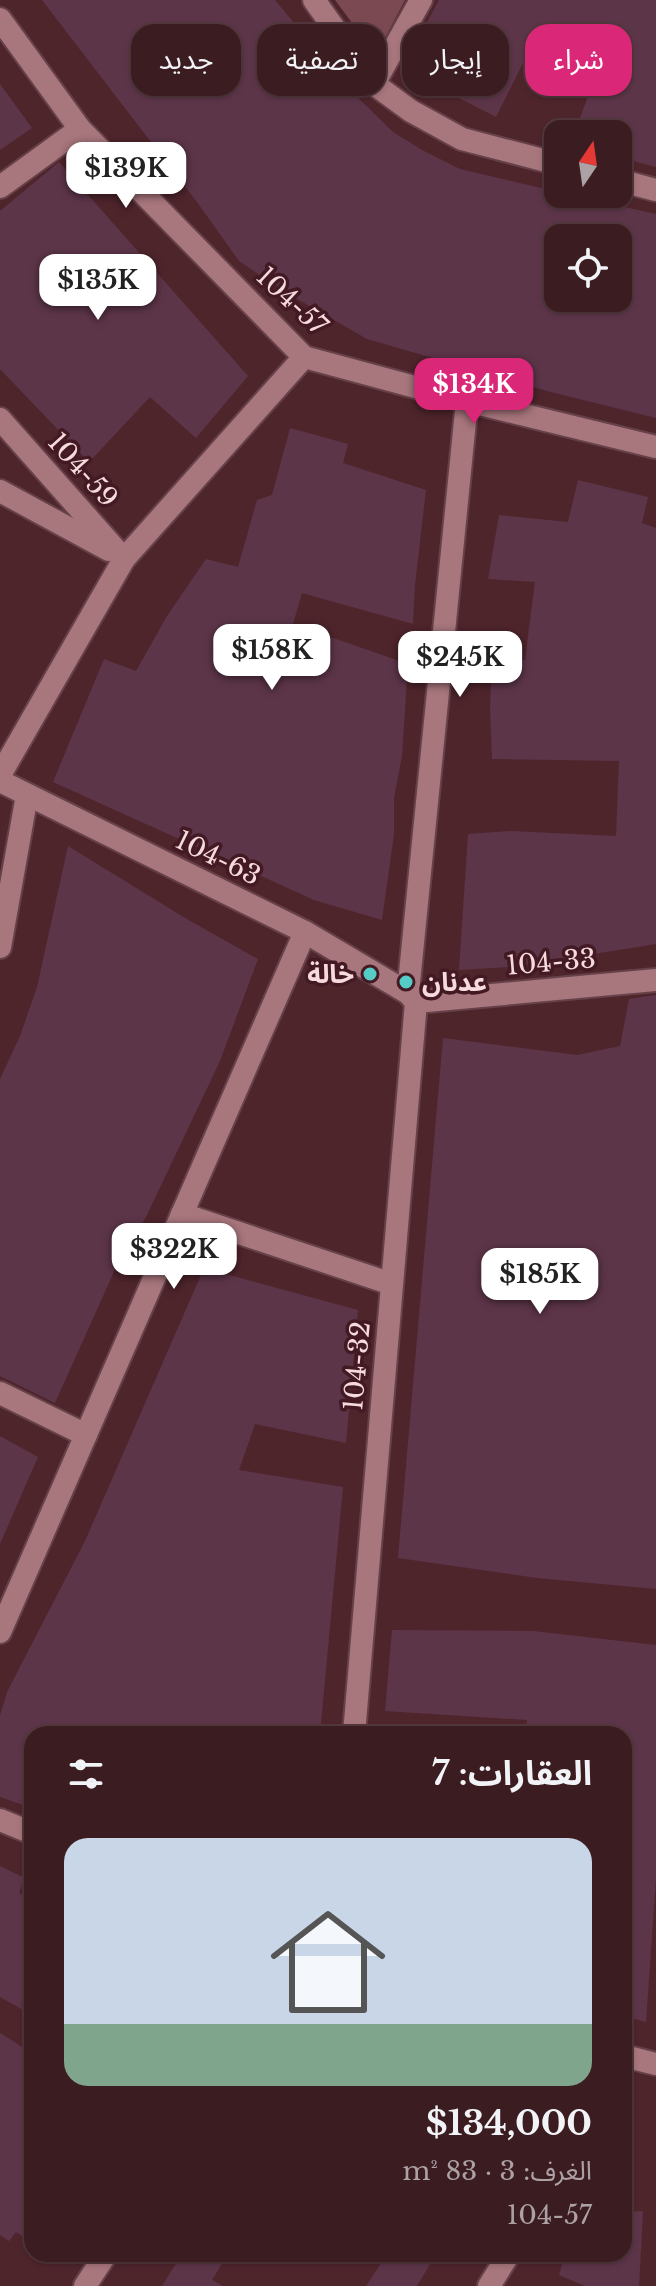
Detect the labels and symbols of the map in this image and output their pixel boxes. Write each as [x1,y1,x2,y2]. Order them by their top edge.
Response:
north arrow [544,120,632,208]
pin: $139K [70,142,182,210]
pin: $135K [42,254,154,322]
street label: 104-57 [250,260,335,342]
pin: $134K [418,358,530,426]
street label: 104-59 [41,426,125,514]
pin: $158K [216,624,328,692]
pin: $245K [404,631,516,699]
street label: 104-63 [170,824,266,892]
street label: 104-33 [505,942,597,982]
place label: خالة [307,958,354,990]
marker: خالة [361,965,379,983]
place label: عدنان [422,966,487,998]
marker: عدنان [397,973,415,991]
pin: $322K [118,1223,230,1291]
pin: $185K [484,1248,596,1316]
street label: 104-32 [337,1320,377,1412]

